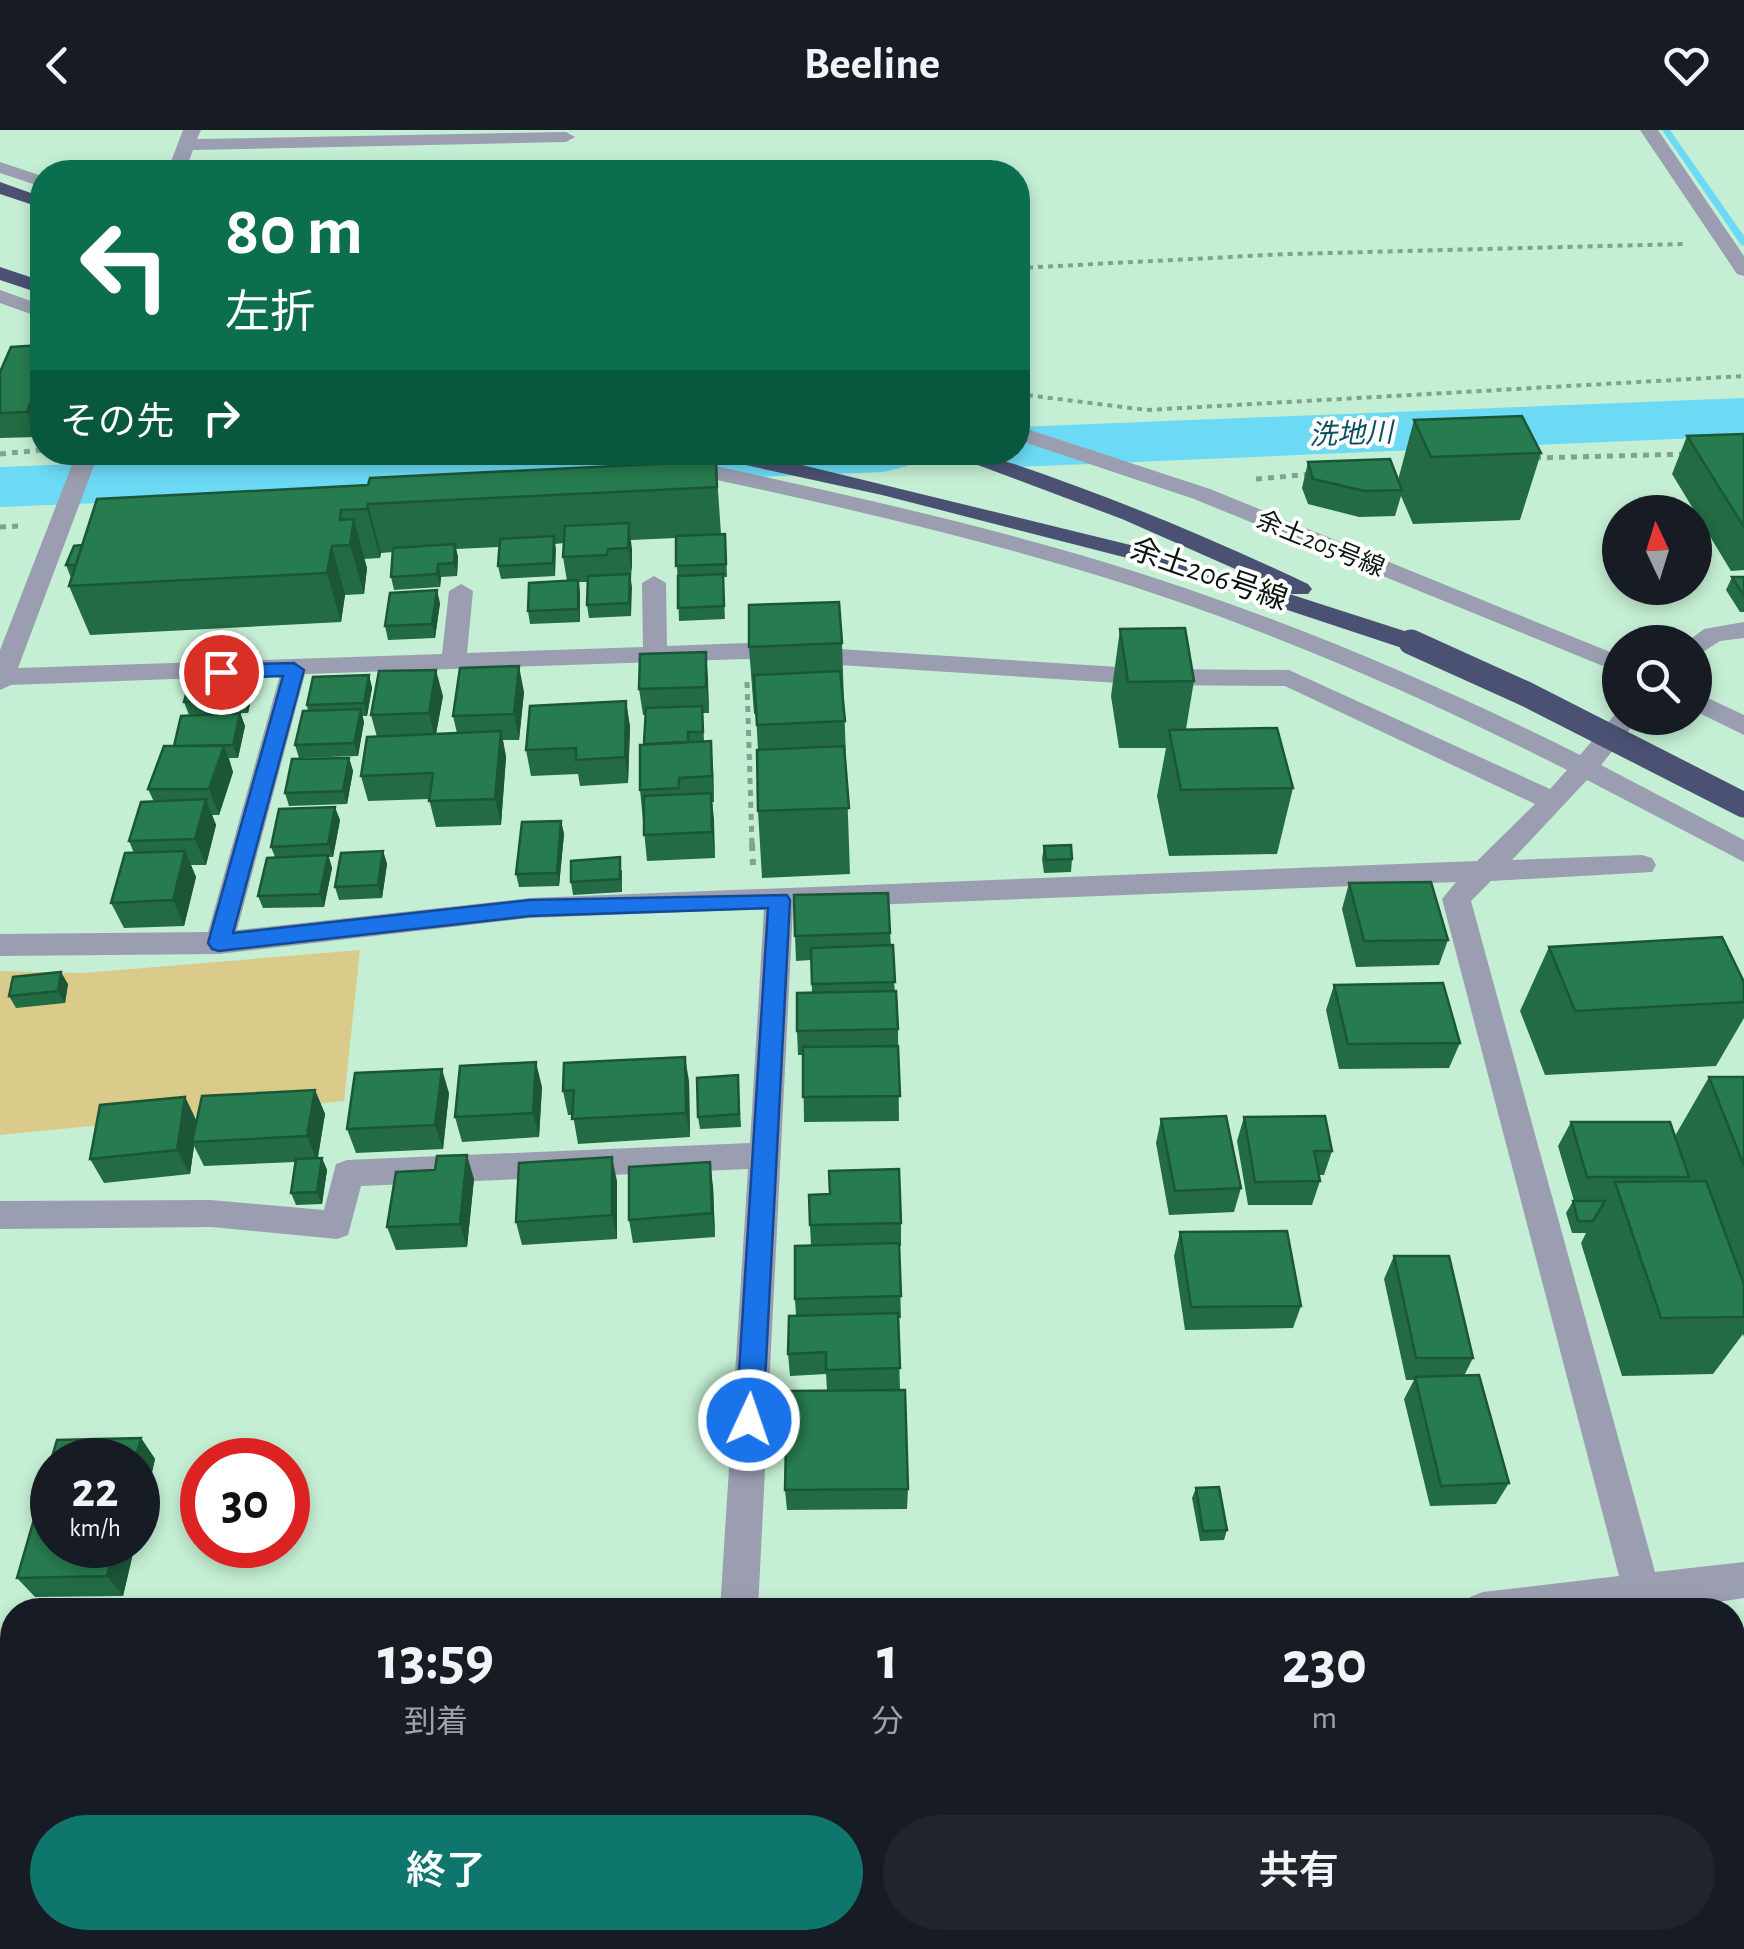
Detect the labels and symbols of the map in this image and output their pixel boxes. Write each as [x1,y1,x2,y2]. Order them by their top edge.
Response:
water label: 洗地川 [1309,417,1397,450]
north arrow [1602,495,1712,605]
street label: 余土205号線 [1253,506,1388,581]
street label: 余土206号線 [1126,532,1292,616]
pin [179,630,264,715]
position arrow [697,1368,801,1472]
speed limit sign: 30 [180,1438,310,1568]

